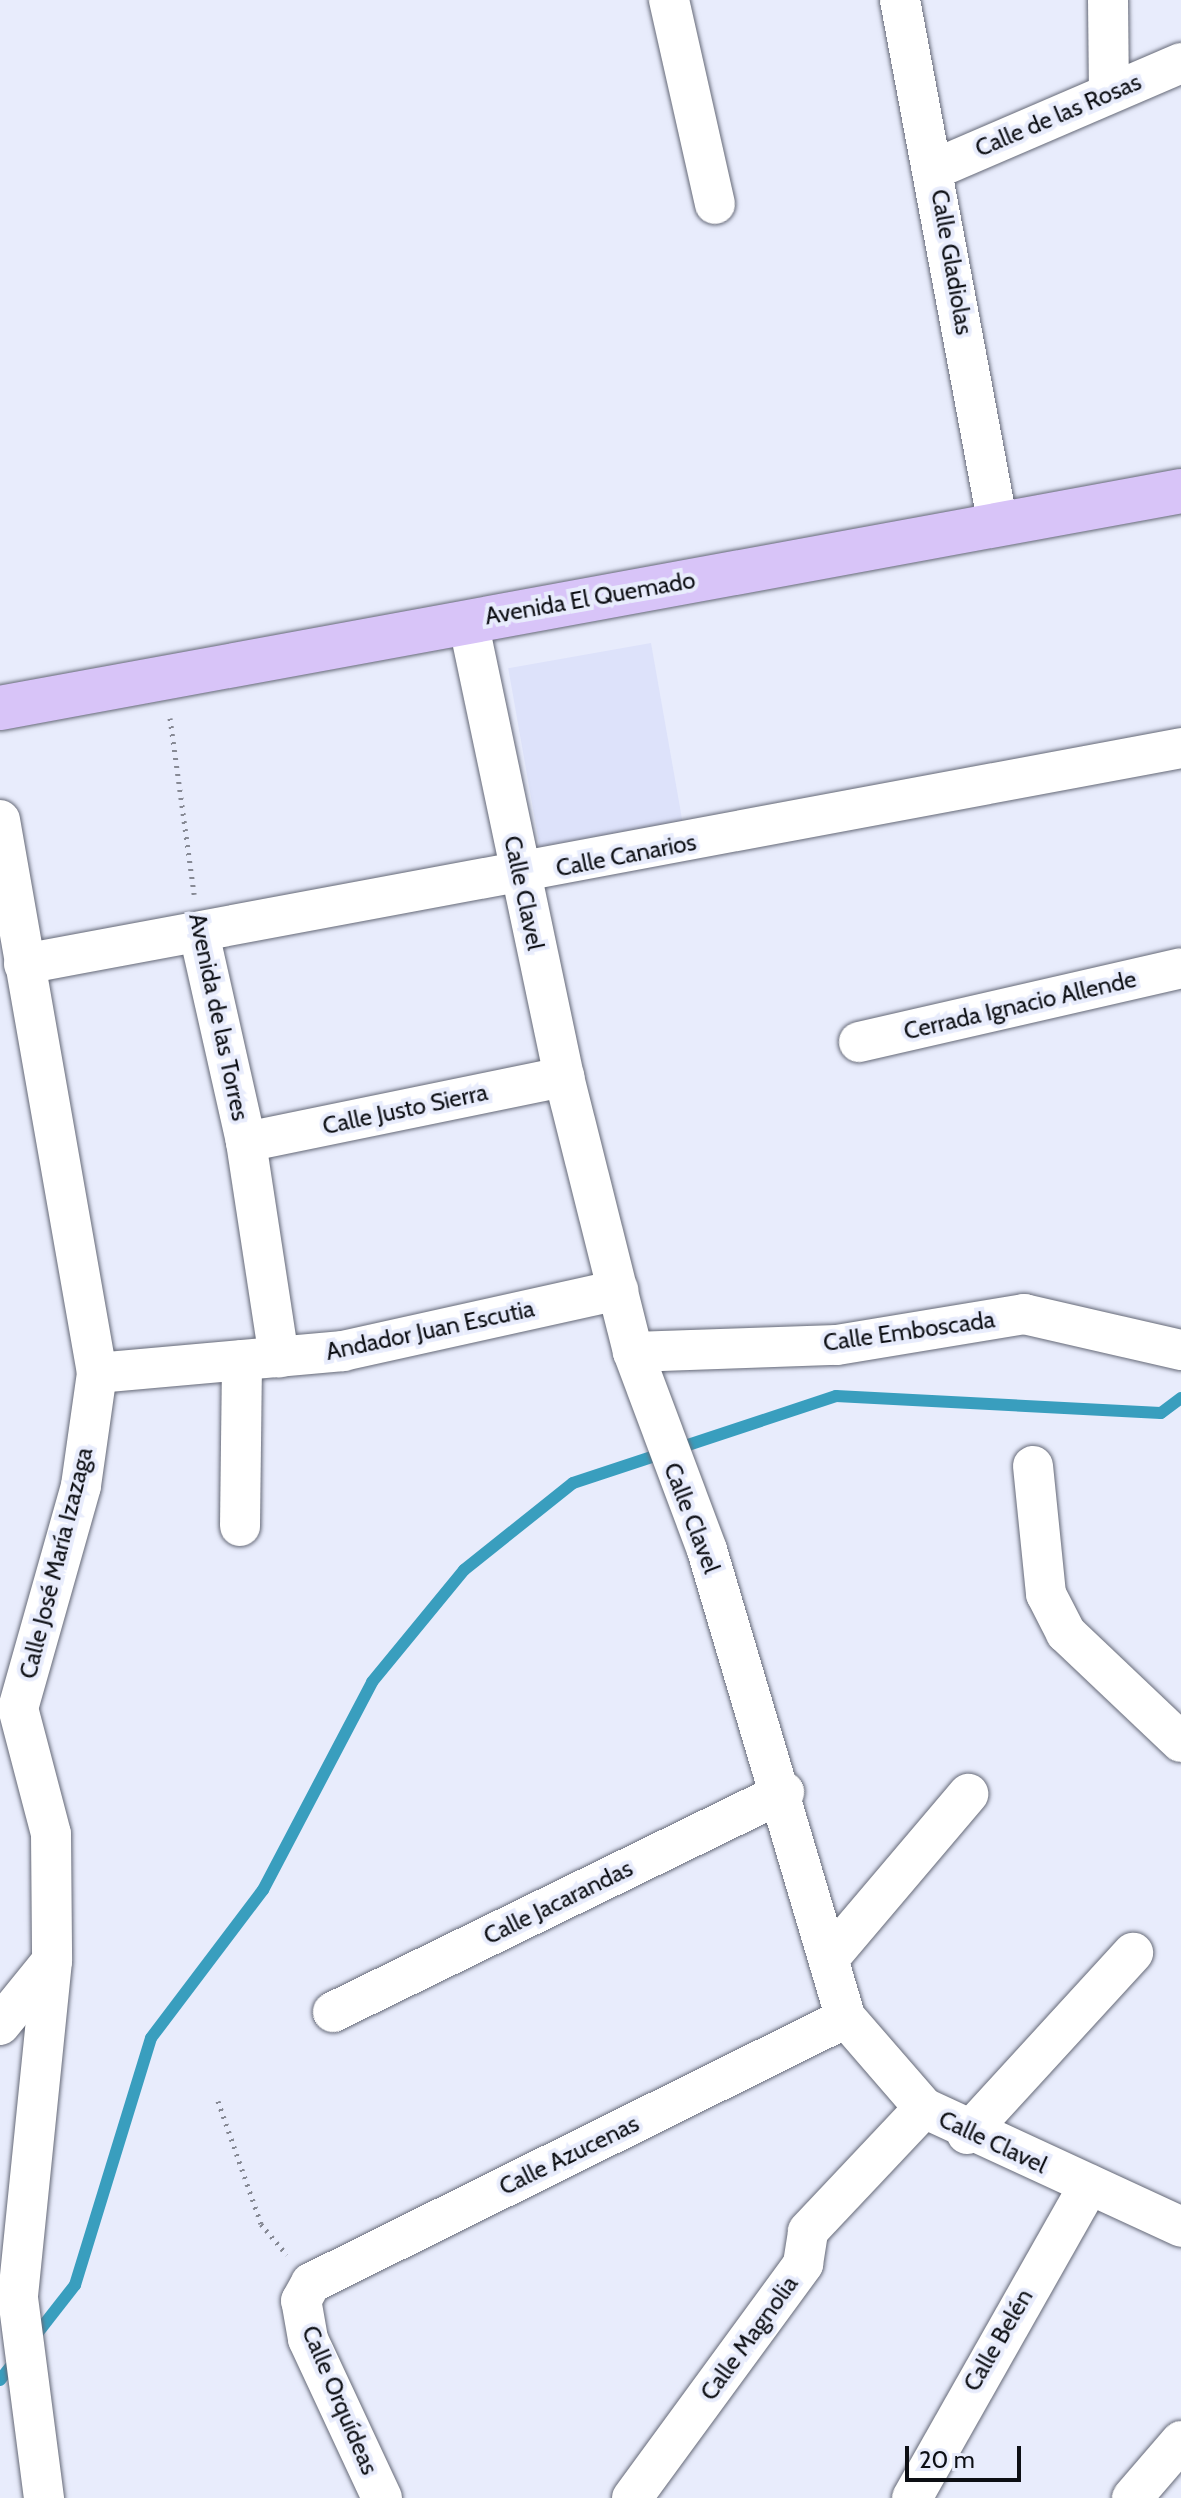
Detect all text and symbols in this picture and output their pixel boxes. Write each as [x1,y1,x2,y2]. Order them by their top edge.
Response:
street label: Calle de las Rosas [971,67,1145,163]
street label: Calle Gladiolas [925,187,979,337]
street label: Avenida El Quemado [482,565,698,631]
street label: Calle Canarios [553,827,699,883]
street label: Calle Clavel [498,833,550,953]
street label: Avenida de las Torres [183,911,255,1123]
street label: Cerrada Ignacio Allende [901,964,1139,1046]
street label: Calle Justo Sierra [320,1077,490,1141]
street label: Andador Juan Escutia [323,1294,537,1366]
street label: Calle Emboscada [821,1305,997,1357]
street label: Calle José María Izazaga [13,1444,99,1682]
street label: Calle Clavel [658,1459,726,1577]
street label: Calle Jacarandas [479,1854,637,1950]
street label: Calle Clavel [934,2104,1052,2180]
street label: Calle Azucenas [494,2109,644,2201]
street label: Calle Magnolia [694,2270,804,2406]
street label: Calle Belén [957,2284,1039,2396]
street label: Calle Orquídeas [296,2321,384,2479]
scale bar [909,2430,1025,2480]
text: 20 m [919,2445,975,2474]

